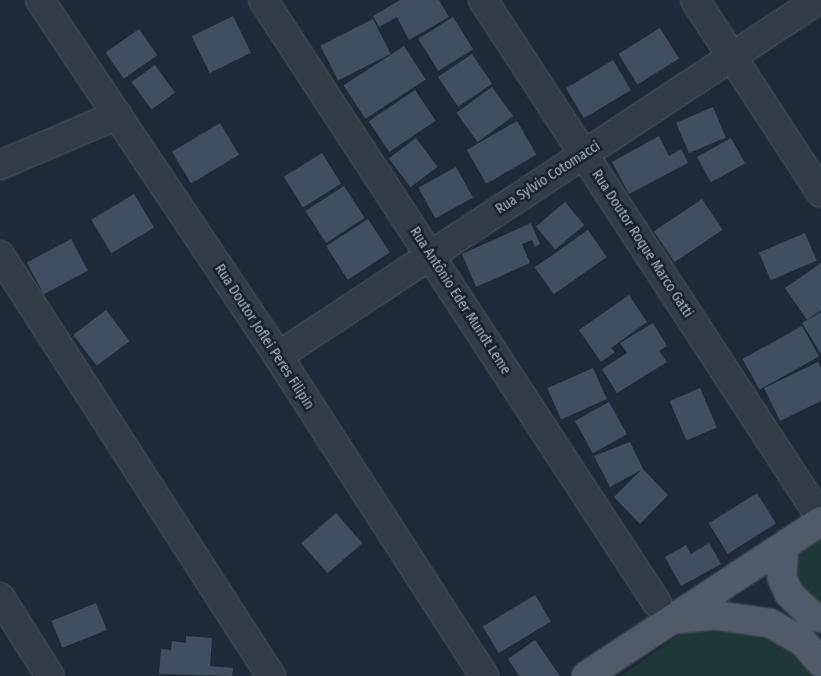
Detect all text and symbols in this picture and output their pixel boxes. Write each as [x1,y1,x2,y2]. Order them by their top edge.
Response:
street label: Rua Sylvio Cotomacci [493,138,603,218]
street label: Rua Doutor Roque Marco Gatti [588,167,696,321]
street label: Rua Antônio Eder Mundt Leme [406,224,514,378]
street label: Rua Doutor Joflei Peres Filipin [211,261,317,413]

